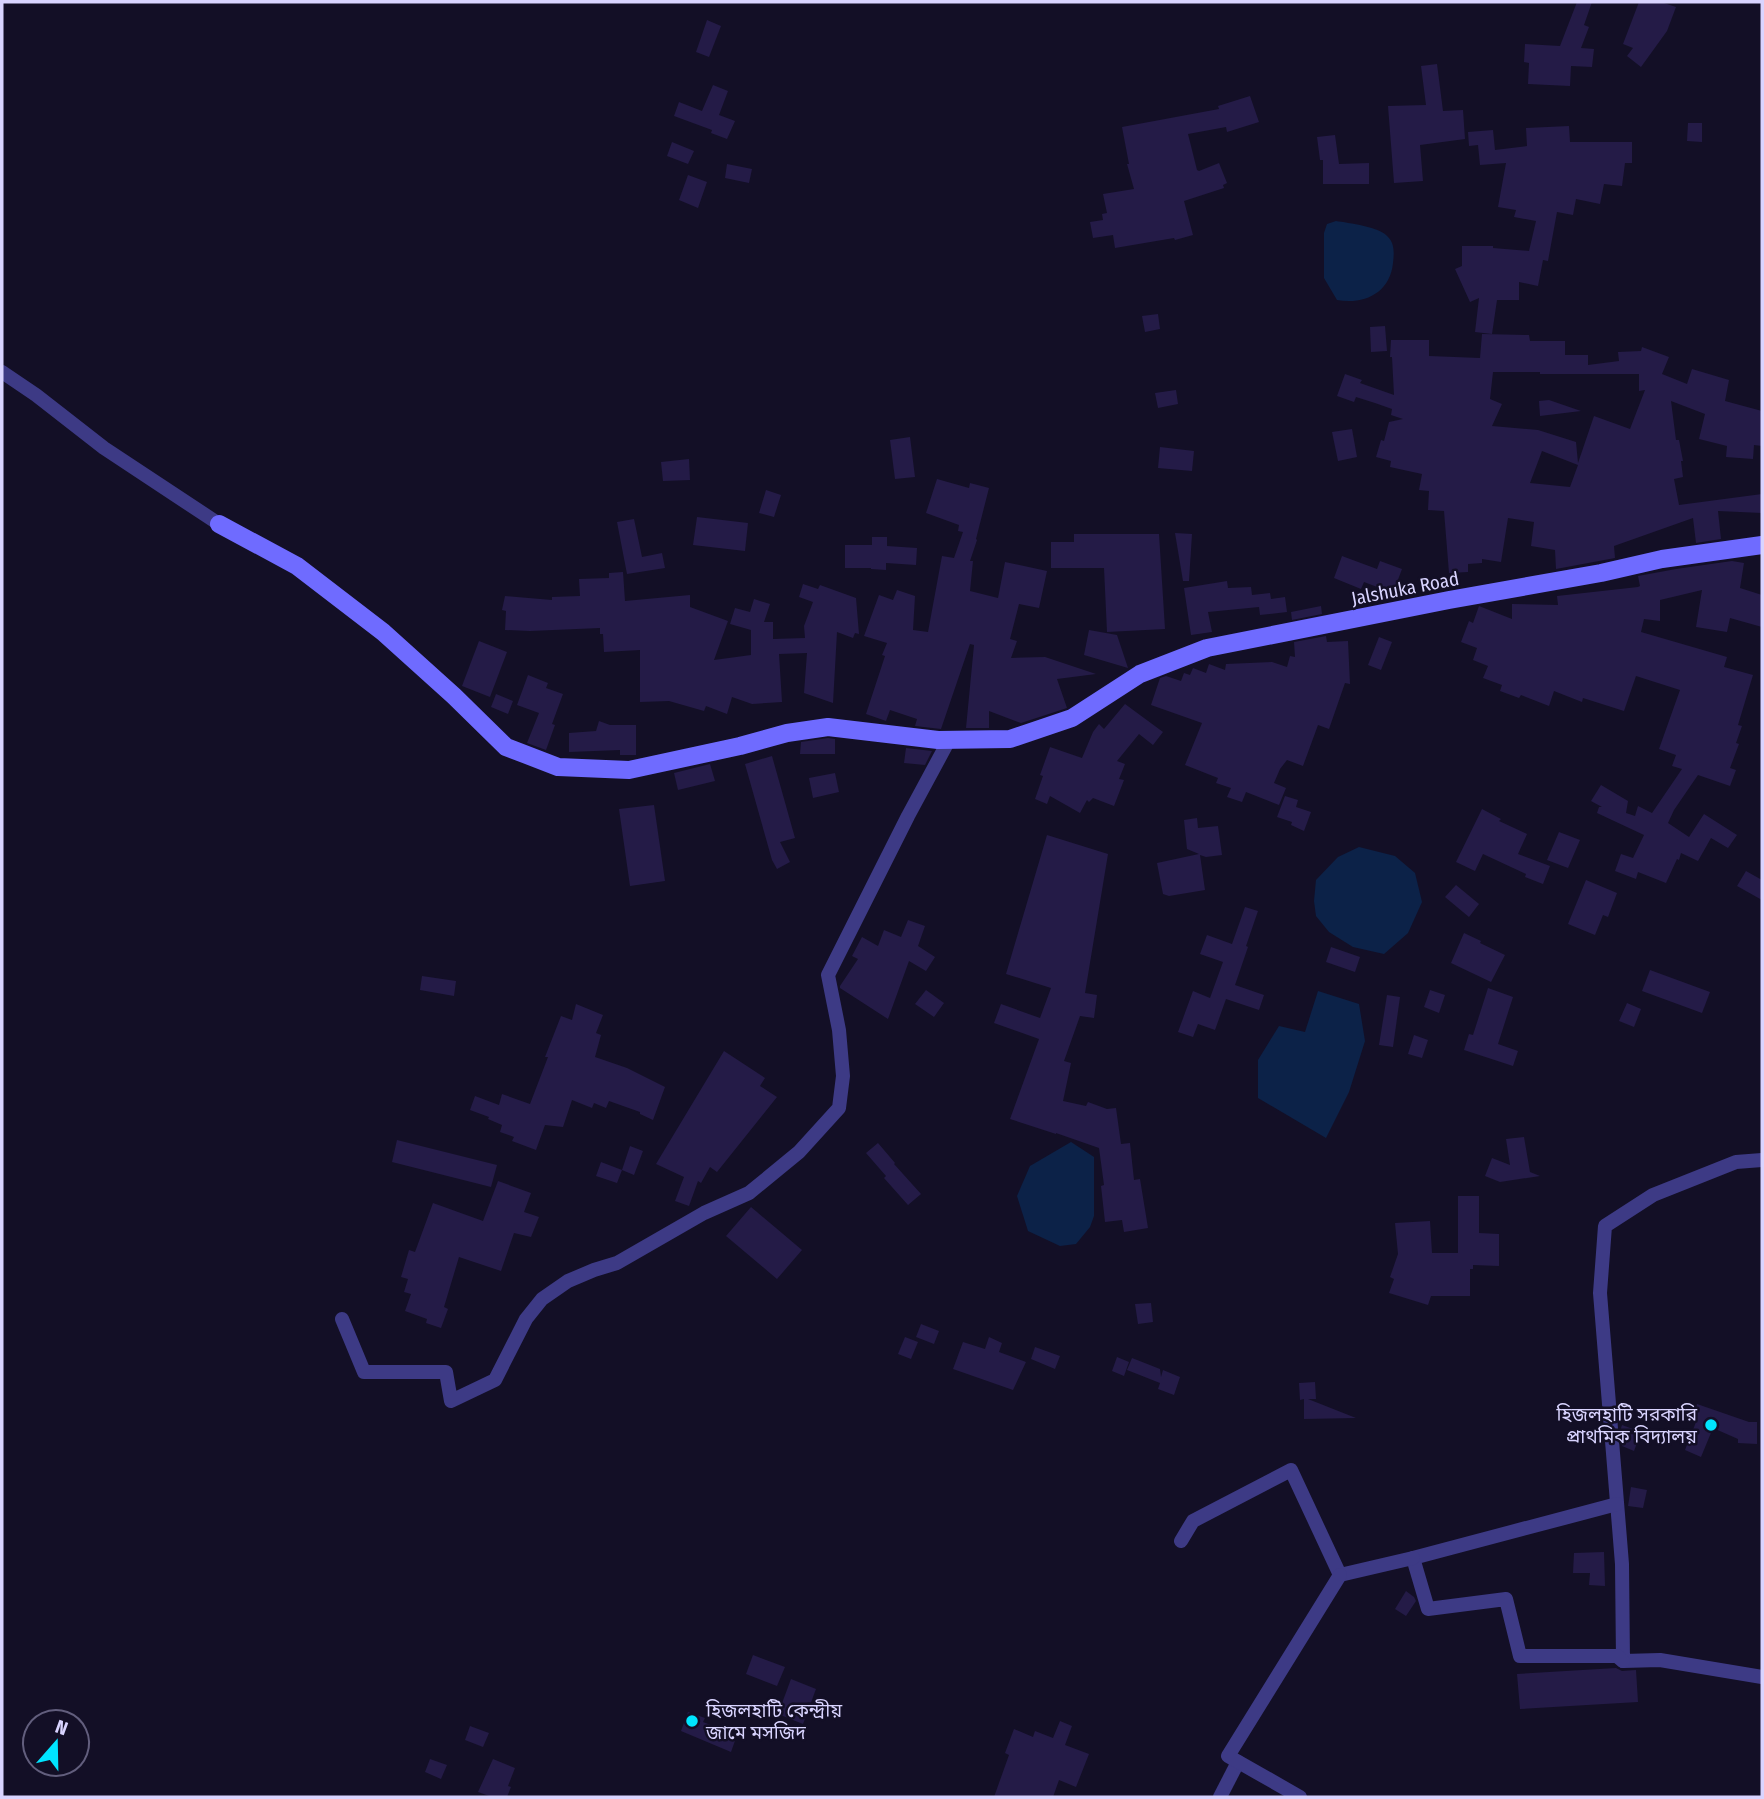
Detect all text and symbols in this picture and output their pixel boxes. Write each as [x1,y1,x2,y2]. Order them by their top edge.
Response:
street label: Jalshuka Road [1349,567,1461,610]
place label: হিজলহাটি সরকারি প্রাথমিক বিদ্যালয় [1555,1403,1698,1448]
marker: হিজলহাটি সরকারি প্রাথমিক বিদ্যালয় [1703,1417,1719,1433]
place label: হিজলহাটি কেন্দ্রীয় জামে মসজিদ [705,1699,843,1744]
north arrow [21,1708,91,1778]
marker: হিজলহাটি কেন্দ্রীয় জামে মসজিদ [684,1713,700,1729]
text: N [52,1715,71,1740]

